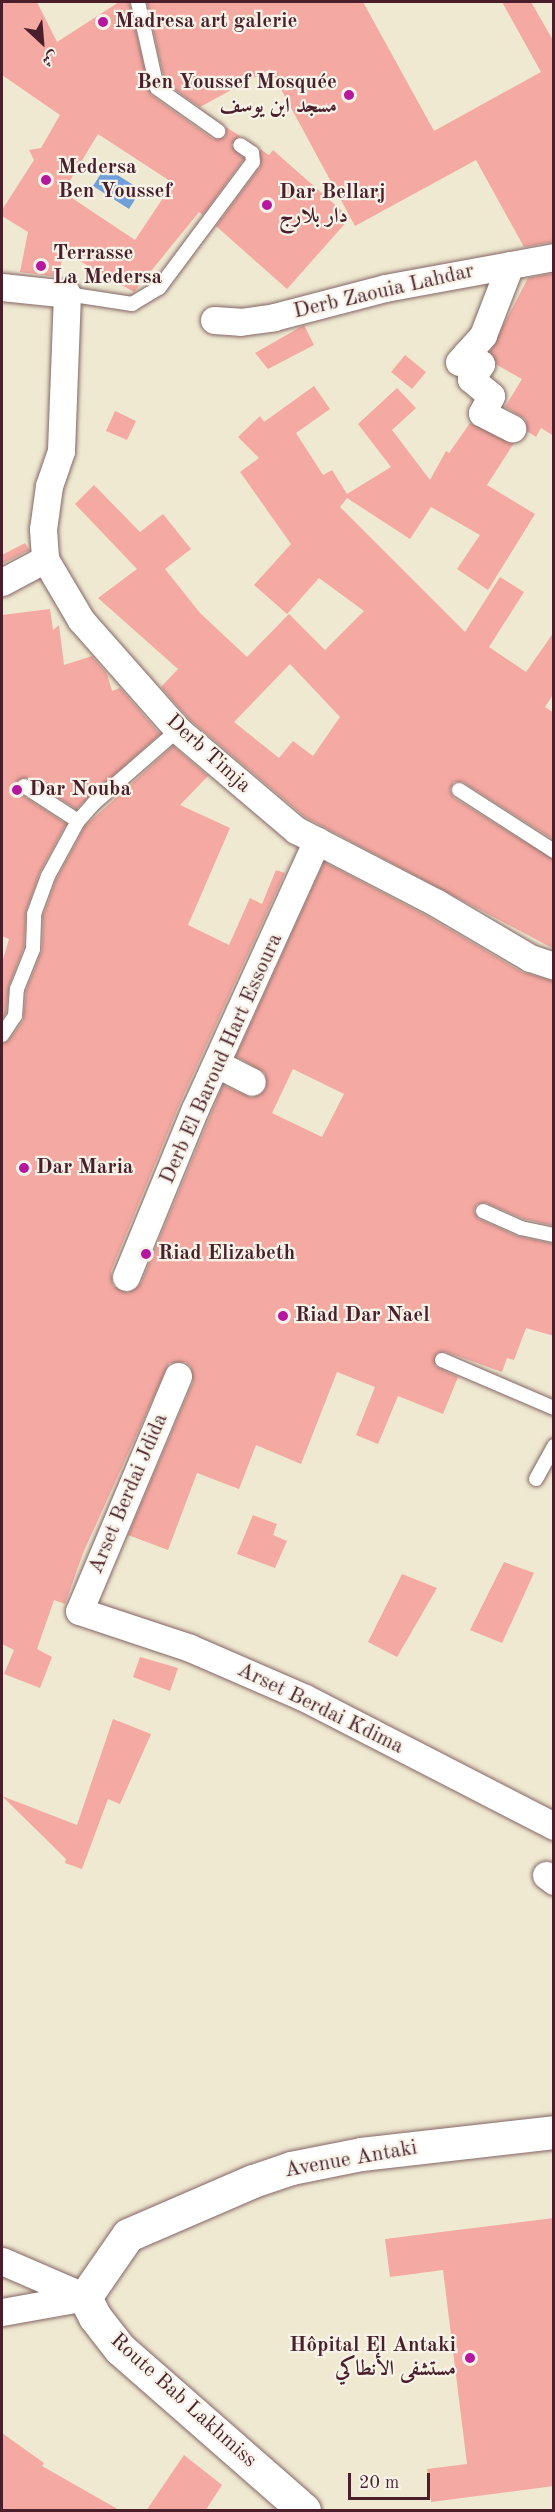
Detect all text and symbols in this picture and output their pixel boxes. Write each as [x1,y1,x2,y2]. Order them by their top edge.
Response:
place label: Madresa art galerie [115,9,297,35]
north arrow [12,12,72,72]
marker: Madresa art galerie [96,15,110,29]
text: ش [39,48,61,69]
place label: Ben Youssef Mosquée مسجد ابن يوسف [137,70,337,120]
marker: Ben Youssef Mosquée مسجد ابن يوسف [342,88,356,102]
place label: Medersa Ben Youssef [58,155,172,205]
marker: Medersa Ben Youssef [39,173,53,187]
place label: Dar Bellarj دار بلارج [279,180,385,230]
marker: Dar Bellarj دار بلارج [260,198,274,212]
place label: Terrasse La Medersa [53,241,162,291]
marker: Terrasse La Medersa [34,259,48,273]
street label: Derb Zaouia Lahdar [291,259,477,325]
street label: Derb Timja [160,709,256,799]
place label: Dar Nouba [29,777,131,803]
marker: Dar Nouba [10,783,24,797]
street label: Derb El Baroud Hart Essoura [155,930,289,1188]
place label: Dar Maria [36,1155,134,1181]
marker: Dar Maria [17,1161,31,1175]
place label: Riad Elizabeth [158,1241,295,1267]
marker: Riad Elizabeth [139,1247,153,1261]
place label: Riad Dar Nael [295,1303,430,1329]
marker: Riad Dar Nael [276,1309,290,1323]
street label: Arset Berdai Jdida [84,1410,174,1578]
street label: Arset Berdai Kdima [233,1658,407,1760]
street label: Avenue Antaki [283,2136,419,2184]
street label: Route Bab Lakhmiss [105,2329,261,2473]
place label: Hôpital El Antaki مستشفى الأنطاكي [289,2333,456,2383]
marker: Hôpital El Antaki مستشفى الأنطاكي [461,2349,479,2367]
scale bar [351,2461,434,2499]
text: 20 m [359,2474,399,2492]

